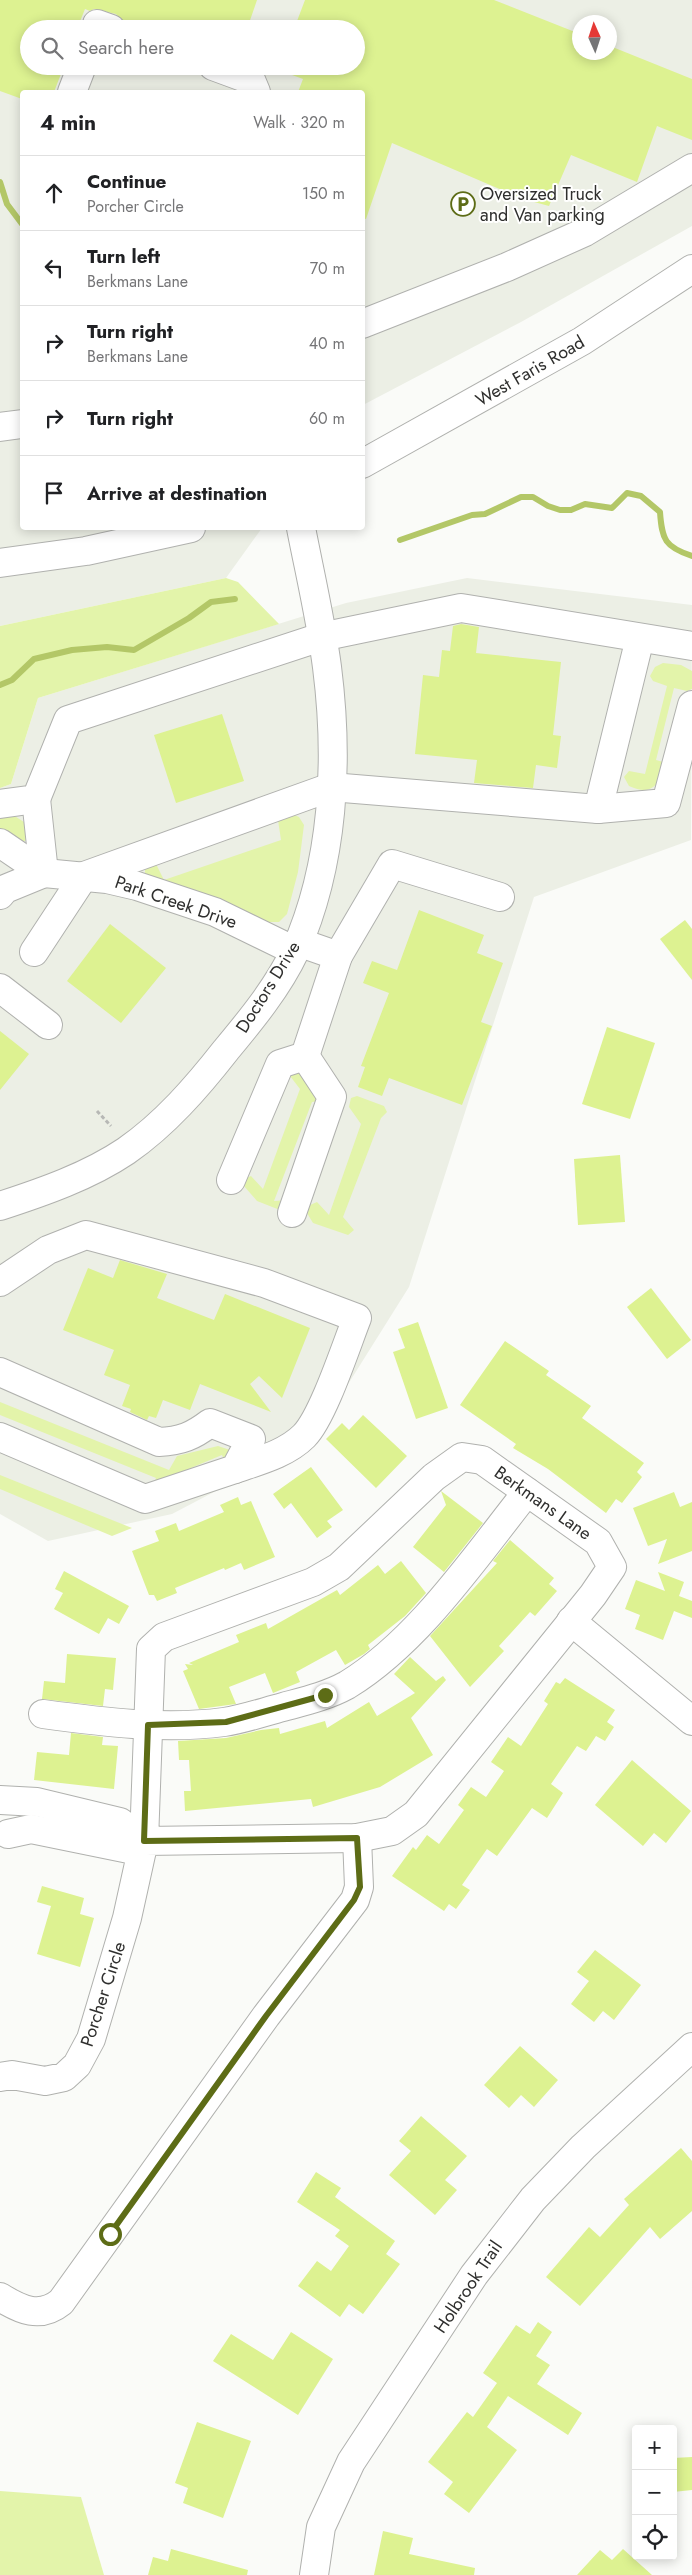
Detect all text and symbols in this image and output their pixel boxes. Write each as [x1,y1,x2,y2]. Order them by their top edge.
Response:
north arrow [572,15,617,60]
search box [20,20,365,75]
icon: search [38,34,66,62]
text: Search here [78,34,174,61]
text: 4 min [40,108,96,138]
text: Walk · 320 m [253,111,345,134]
text: Continue [87,168,166,195]
icon: ahead [40,179,68,207]
place label: Oversized Truck and Van parking [480,181,605,228]
text: 150 m [302,182,345,205]
parking icon: Oversized Truck and Van parking [450,191,476,217]
text: Porcher Circle [87,195,184,218]
text: Turn left [87,243,160,270]
icon: left [40,254,68,282]
text: 70 m [310,257,345,280]
text: Berkmans Lane [87,270,188,293]
text: Turn right [87,318,173,345]
icon: right [40,329,68,357]
street label: West Faris Road [471,329,589,413]
text: 40 m [309,332,345,355]
text: Berkmans Lane [87,345,188,368]
icon: right [40,404,68,432]
text: Turn right [87,405,173,432]
text: 60 m [309,407,345,430]
icon: arrive [40,479,68,507]
text: Arrive at destination [87,480,267,507]
street label: Park Creek Drive [111,869,241,935]
street label: Doctors Drive [230,936,306,1038]
street label: Berkmans Lane [489,1460,597,1546]
route end [314,1684,337,1707]
street label: Porcher Circle [74,1938,132,2050]
route start [99,2223,122,2246]
street label: Holbrook Trail [427,2236,509,2338]
map controls [632,2425,677,2560]
button: + [632,2425,677,2470]
button: − [632,2470,677,2515]
button: locate [632,2515,677,2560]

